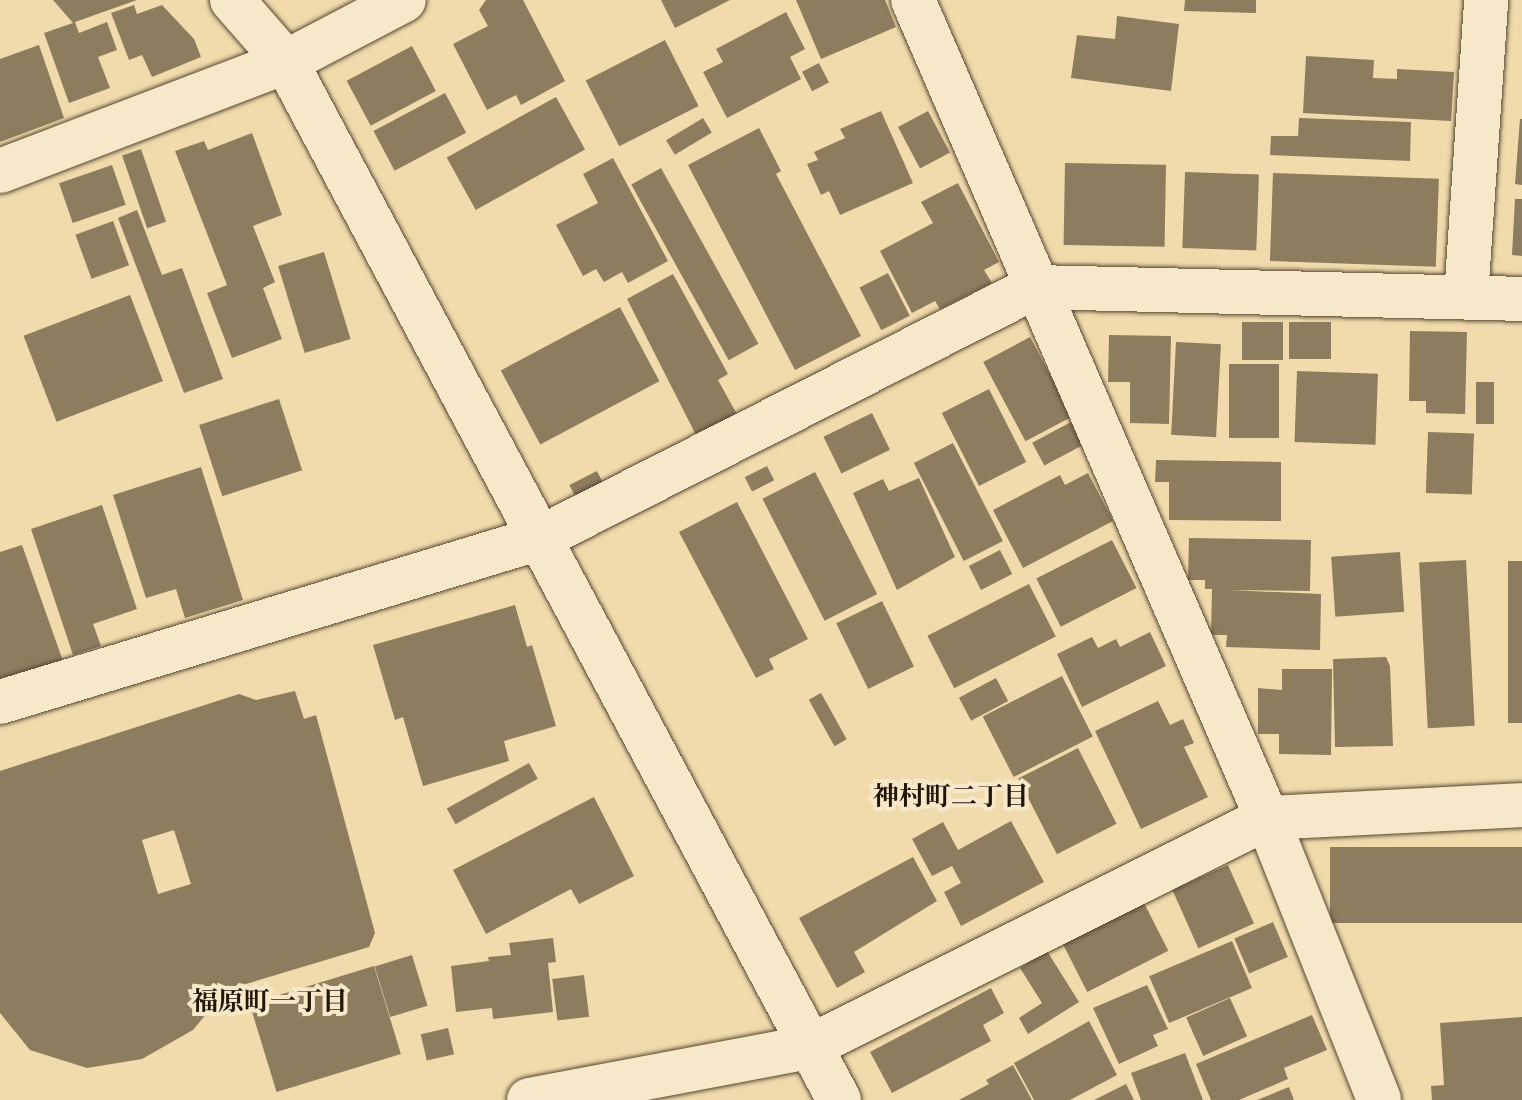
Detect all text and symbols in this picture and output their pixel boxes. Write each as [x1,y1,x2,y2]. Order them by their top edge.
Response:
district label: 神村町二丁目 [873,783,1029,815]
district label: 福原町一丁目 [192,988,348,1020]

